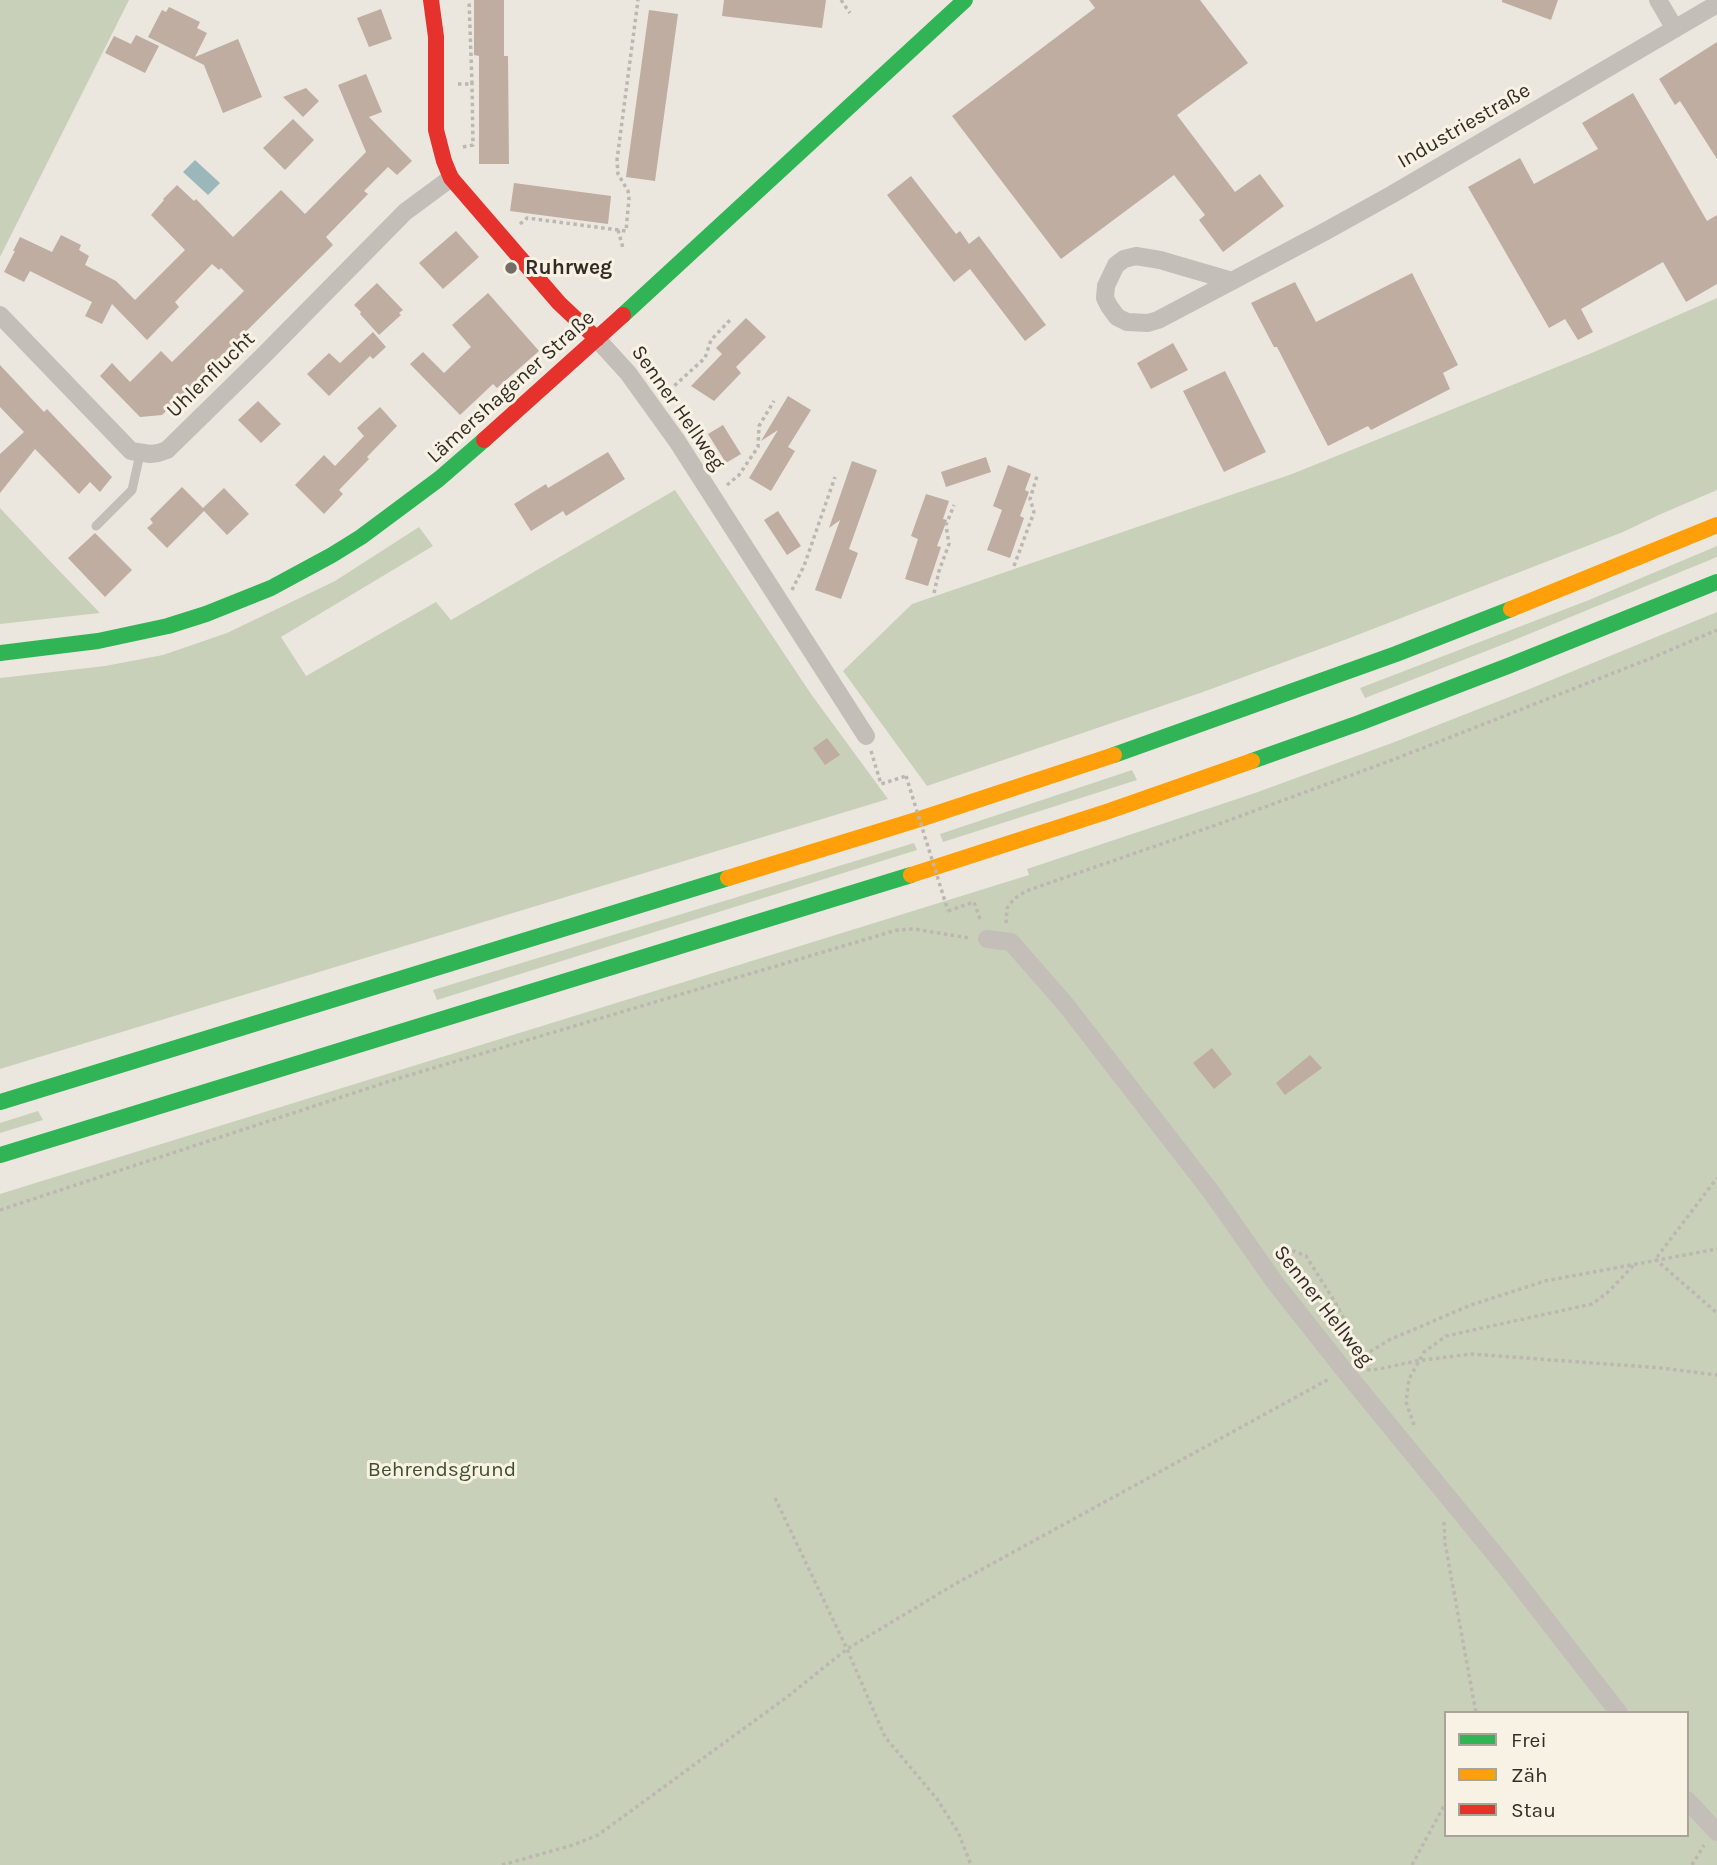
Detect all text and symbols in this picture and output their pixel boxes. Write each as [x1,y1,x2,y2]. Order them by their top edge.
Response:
street label: Industriestraße [1393,78,1535,174]
place label: Ruhrweg [525,255,612,281]
marker: Ruhrweg [503,260,519,276]
street label: Lämershagener Straße [422,305,600,469]
street label: Uhlenflucht [162,327,260,423]
street label: Senner Hellweg [626,341,730,475]
street label: Senner Hellweg [1268,1240,1378,1372]
park label: Behrendsgrund [368,1457,516,1483]
legend [1444,1711,1689,1837]
text: Frei [1511,1728,1547,1752]
text: Zäh [1511,1763,1548,1787]
text: Stau [1511,1798,1556,1822]

